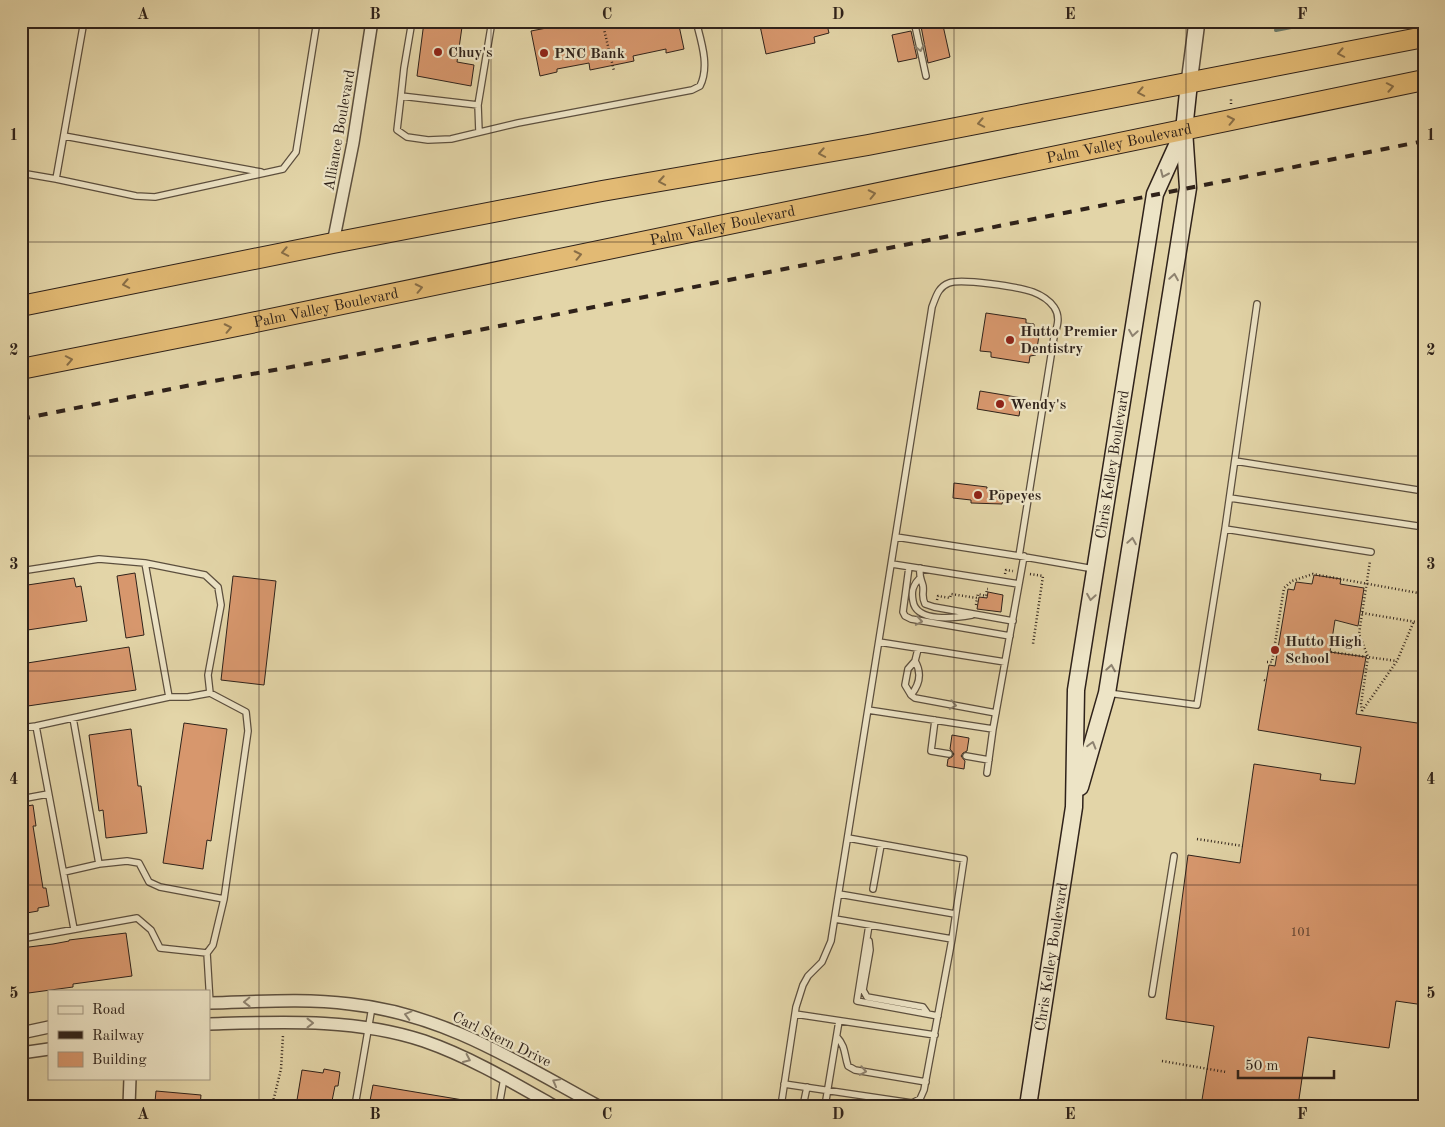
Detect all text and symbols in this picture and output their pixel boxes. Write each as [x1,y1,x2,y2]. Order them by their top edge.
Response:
text: A [137,7,149,23]
text: B [369,7,381,23]
text: C [602,7,612,23]
text: D [832,7,844,23]
text: E [1064,7,1076,23]
text: F [1297,7,1308,23]
one-way arrow [914,44,925,53]
marker: Chuy's [432,46,444,58]
place label: Chuy's [448,46,492,61]
marker: PNC Bank [538,47,550,59]
place label: PNC Bank [554,47,626,62]
one-way arrow [1337,47,1346,57]
street label: Alliance Boulevard [322,69,359,192]
one-way arrow [1386,82,1395,93]
one-way arrow [1136,86,1145,97]
one-way arrow [1227,115,1236,125]
one-way arrow [977,117,986,128]
street label: Palm Valley Boulevard [1045,122,1193,167]
text: 1 [9,128,19,144]
text: 1 [1426,128,1436,144]
one-way arrow [817,147,826,157]
one-way arrow [1159,169,1170,178]
one-way arrow [657,175,666,185]
one-way arrow [868,189,877,200]
street label: Palm Valley Boulevard [649,204,797,249]
one-way arrow [281,247,290,257]
one-way arrow [573,251,582,261]
one-way arrow [1168,272,1179,280]
one-way arrow [122,278,130,289]
one-way arrow [414,284,423,294]
street label: Palm Valley Boulevard [252,287,400,331]
one-way arrow [224,323,233,334]
place label: Hutto Premier Dentistry [1020,325,1118,357]
one-way arrow [1128,330,1139,338]
marker: Hutto Premier Dentistry [1004,334,1016,346]
text: 2 [9,343,19,359]
text: 2 [1426,343,1436,359]
one-way arrow [65,355,73,365]
street label: Chris Kelley Boulevard [1094,389,1133,540]
marker: Wendy's [994,398,1006,410]
place label: Wendy's [1010,398,1066,413]
marker: Popeyes [972,489,984,501]
place label: Popeyes [988,489,1041,504]
one-way arrow [1126,536,1136,545]
text: 3 [9,557,19,573]
text: 3 [1426,557,1436,573]
one-way arrow [1087,593,1097,602]
one-way arrow [916,615,924,626]
place label: Hutto High School [1285,635,1362,667]
marker: Hutto High School [1269,644,1281,656]
one-way arrow [1105,664,1116,672]
one-way arrow [949,699,957,709]
one-way arrow [1087,741,1097,749]
text: 4 [9,772,19,788]
text: 4 [1426,772,1436,788]
street label: Chris Kelley Boulevard [1034,881,1071,1032]
house number: 101 [1291,927,1311,939]
text: 5 [9,986,19,1002]
text: 5 [1426,986,1436,1002]
legend [48,990,210,1080]
one-way arrow [243,997,250,1007]
text: Road [92,1003,126,1018]
street label: Carl Stern Drive [450,1010,553,1071]
one-way arrow [405,1011,413,1021]
one-way arrow [306,1018,314,1028]
text: Railway [92,1029,145,1044]
scale bar [1238,1047,1334,1079]
text: Building [92,1053,147,1068]
one-way arrow [462,1053,471,1063]
text: 50 m [1245,1059,1279,1074]
one-way arrow [859,1066,867,1076]
one-way arrow [552,1079,561,1089]
text: A [137,1107,149,1123]
text: B [369,1107,381,1123]
text: C [602,1107,612,1123]
text: D [832,1107,844,1123]
text: E [1064,1107,1076,1123]
text: F [1297,1107,1308,1123]

